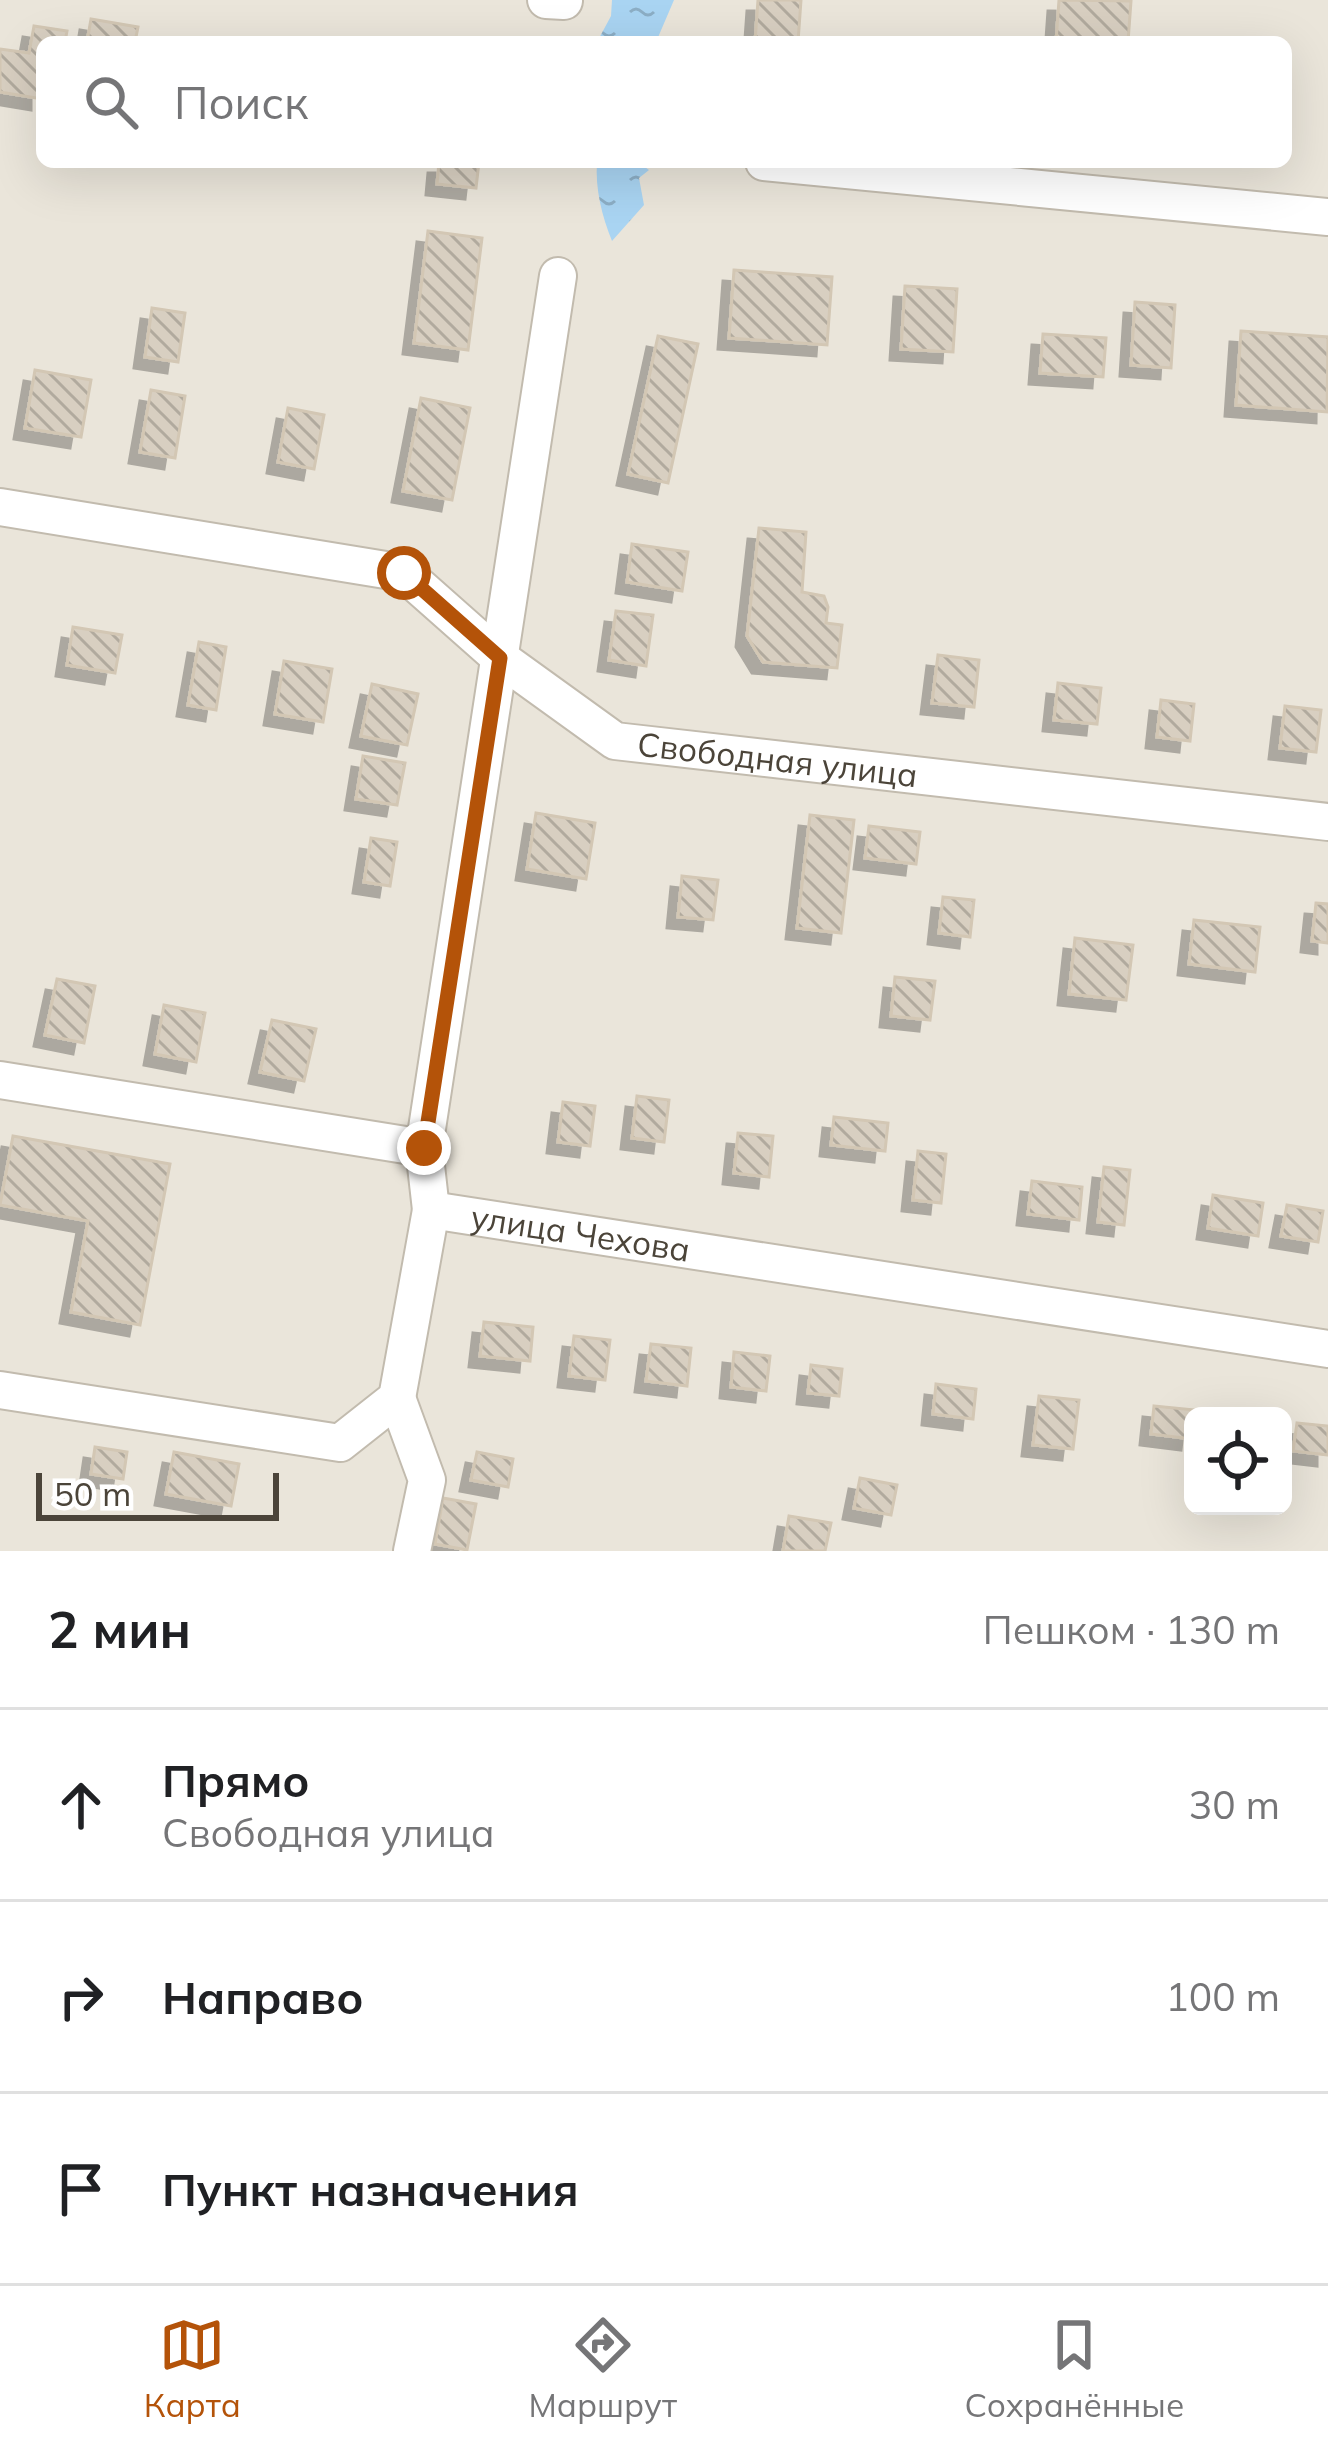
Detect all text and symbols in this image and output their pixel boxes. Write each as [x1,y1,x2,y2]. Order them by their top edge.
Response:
search box [36,36,1292,168]
icon: search [78,69,144,135]
text: Поиск [174,74,308,130]
route start [377,546,431,600]
street label: Свободная улица [635,723,920,795]
route end [397,1121,451,1175]
street label: улица Чехова [468,1195,693,1270]
map controls [1184,1407,1292,1515]
button: locate [1184,1407,1292,1515]
scale bar [36,1467,279,1520]
text: 50 m [54,1473,131,1514]
text: 2 мин [48,1597,191,1661]
text: Пешком · 130 m [983,1605,1280,1654]
text: Прямо [162,1752,310,1808]
icon: ahead [48,1772,114,1838]
text: 30 m [1189,1780,1280,1829]
text: Свободная улица [162,1808,495,1857]
icon: right [48,1964,114,2030]
text: Направо [162,1969,363,2025]
text: 100 m [1165,1972,1280,2021]
icon: arrive [48,2156,114,2222]
text: Пункт назначения [162,2161,579,2217]
tab: Карта [144,2312,241,2425]
tab: Маршрут [529,2312,677,2425]
tab: Сохранённые [965,2312,1184,2425]

